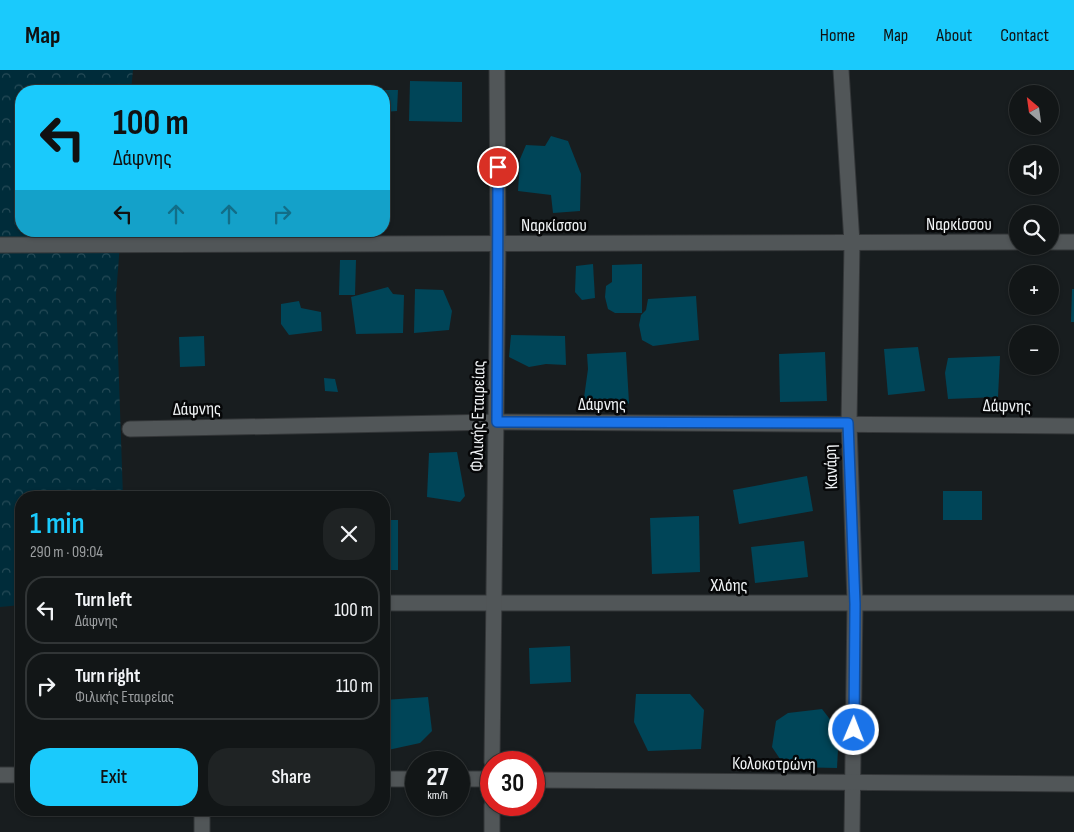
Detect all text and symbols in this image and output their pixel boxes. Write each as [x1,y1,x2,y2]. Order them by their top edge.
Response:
text: Map [25,21,60,50]
text: Home [820,25,855,46]
text: Map [883,25,908,46]
text: About [936,25,972,46]
text: Contact [1000,25,1049,46]
north arrow [1009,85,1059,135]
map controls [1009,85,1059,375]
text: 100 m [113,102,189,145]
icon: left [30,105,95,170]
text: Δάφνης [113,145,172,172]
button: sound [1009,145,1059,195]
pin [477,146,519,188]
icon: arrive [484,153,512,181]
icon: left [109,200,137,228]
icon: ahead [162,200,190,228]
icon: ahead [215,200,243,228]
icon: right [268,200,296,228]
button: search [1009,205,1059,255]
street label: Ναρκίσσου [926,214,992,235]
street label: Ναρκίσσου [521,215,587,236]
button: + [1009,265,1059,315]
button: − [1009,325,1059,375]
street label: Φιλικής Εταιρείας [467,360,489,472]
street label: Δάφνης [578,394,626,415]
street label: Δάφνης [983,395,1031,417]
street label: Δάφνης [173,398,221,420]
street label: Κανάρη [820,444,842,490]
text: 1 min [30,506,85,542]
button: close [323,508,375,560]
text: 290 m · 09:04 [30,543,103,562]
street label: Χλόης [709,575,748,596]
text: Turn left [75,589,132,612]
icon: left [32,596,60,624]
text: 100 m [334,599,373,622]
text: Δάφνης [75,612,118,631]
text: Turn right [75,665,140,688]
icon: right [32,672,60,700]
text: 110 m [336,675,373,698]
text: Φιλικής Εταιρείας [75,688,174,707]
position arrow [827,703,879,755]
button: Exit [30,748,198,806]
button: Share [208,748,375,806]
speed limit sign: 30 [480,751,545,816]
street label: Κολοκοτρώνη [732,753,816,775]
text: 27 [427,762,448,793]
text: km/h [427,788,448,803]

